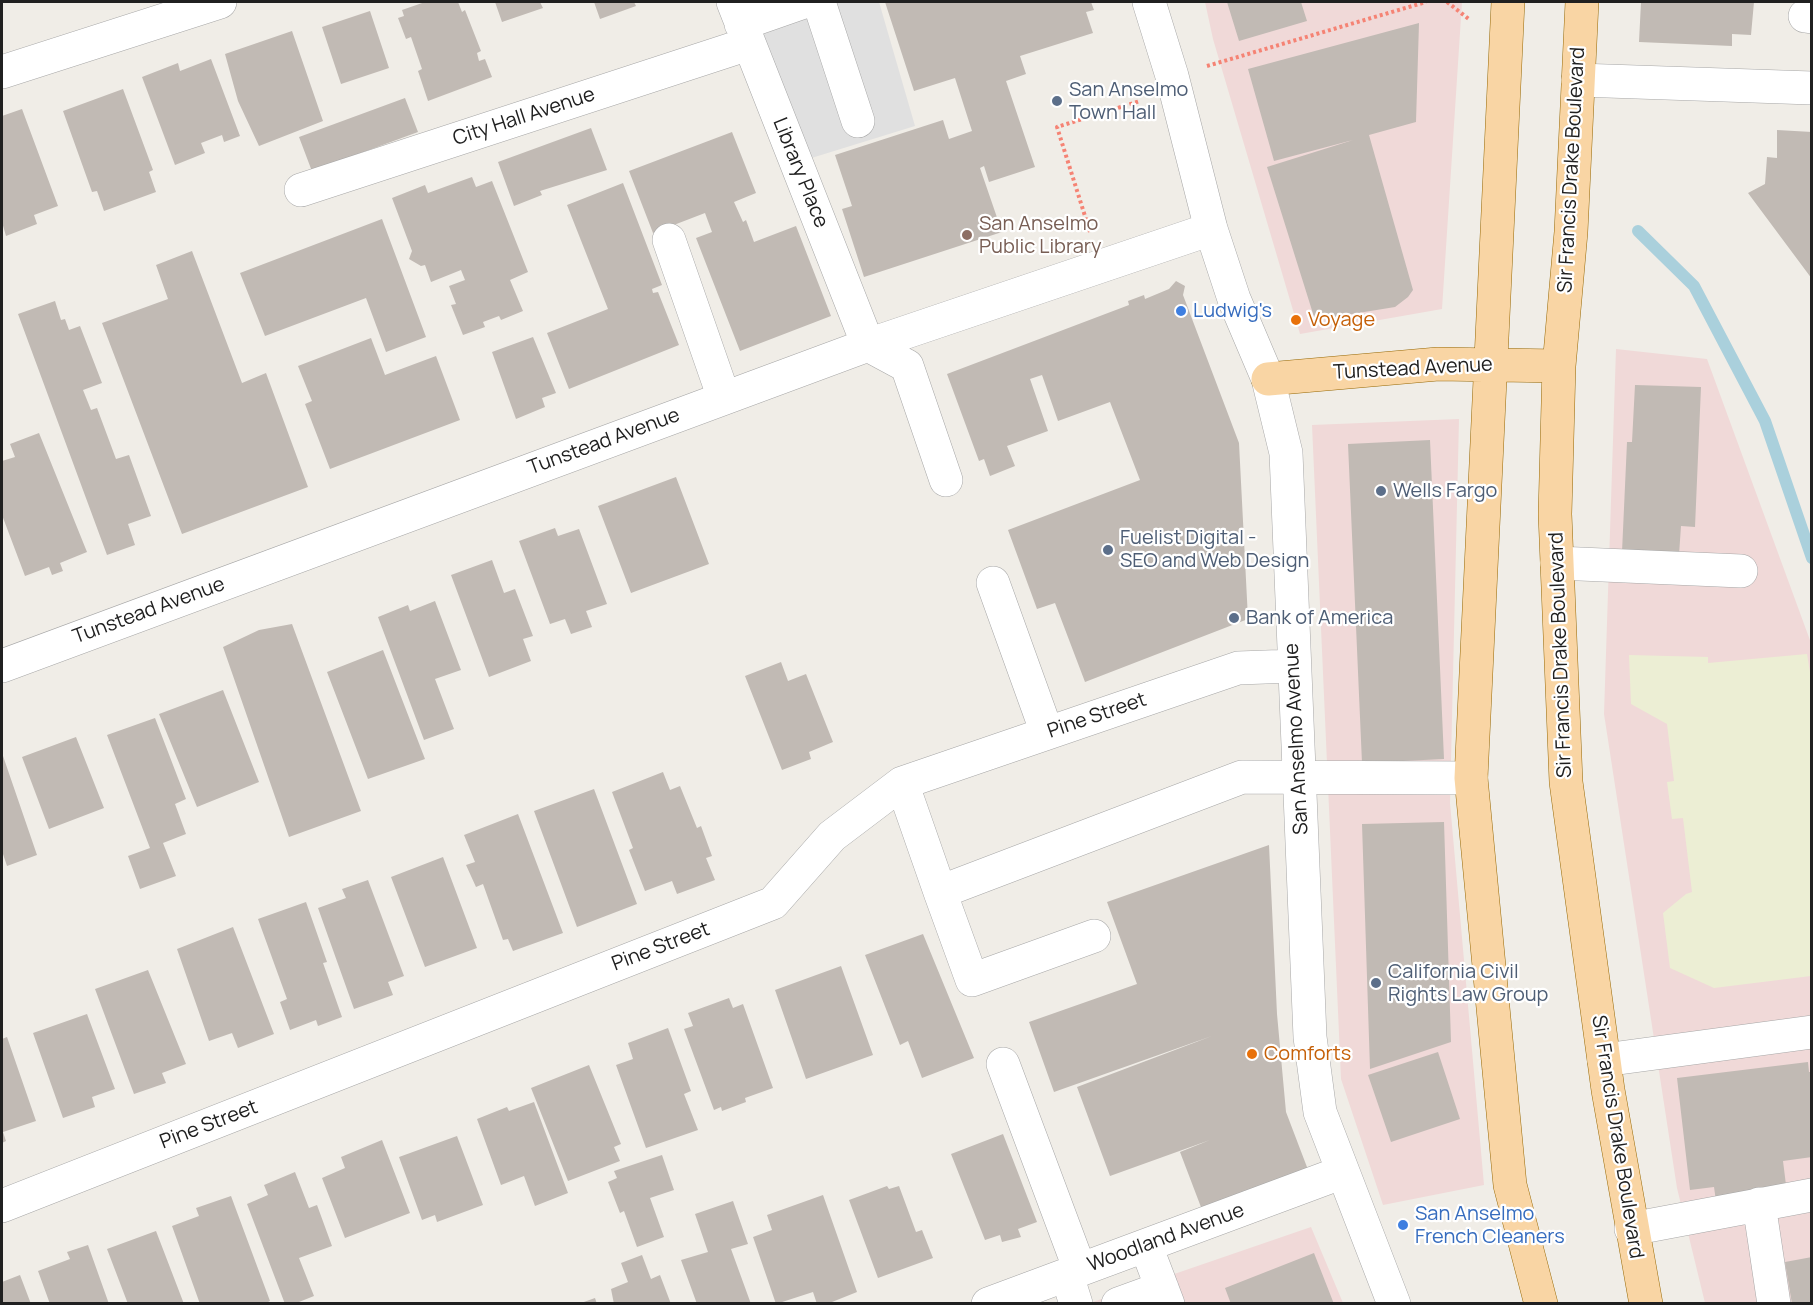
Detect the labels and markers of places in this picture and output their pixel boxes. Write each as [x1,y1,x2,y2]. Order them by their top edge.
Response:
place label: San Anselmo Town Hall [1069,78,1188,125]
marker: San Anselmo Town Hall [1050,94,1064,108]
place label: San Anselmo Public Library [979,212,1101,259]
marker: San Anselmo Public Library [960,228,974,242]
place label: Ludwig's [1193,299,1272,323]
marker: Ludwig's [1174,304,1188,318]
place label: Voyage [1308,308,1375,332]
marker: Voyage [1289,313,1303,327]
place label: Wells Fargo [1393,479,1497,503]
marker: Wells Fargo [1374,484,1388,498]
place label: Fuelist Digital - SEO and Web Design [1120,526,1309,573]
marker: Fuelist Digital - SEO and Web Design [1101,543,1115,557]
place label: Bank of America [1246,606,1393,630]
marker: Bank of America [1227,611,1241,625]
place label: California Civil Rights Law Group [1388,960,1548,1007]
marker: California Civil Rights Law Group [1369,976,1383,990]
place label: Comforts [1264,1042,1351,1066]
marker: Comforts [1245,1047,1259,1061]
place label: San Anselmo French Cleaners [1415,1202,1565,1249]
marker: San Anselmo French Cleaners [1396,1218,1410,1232]

